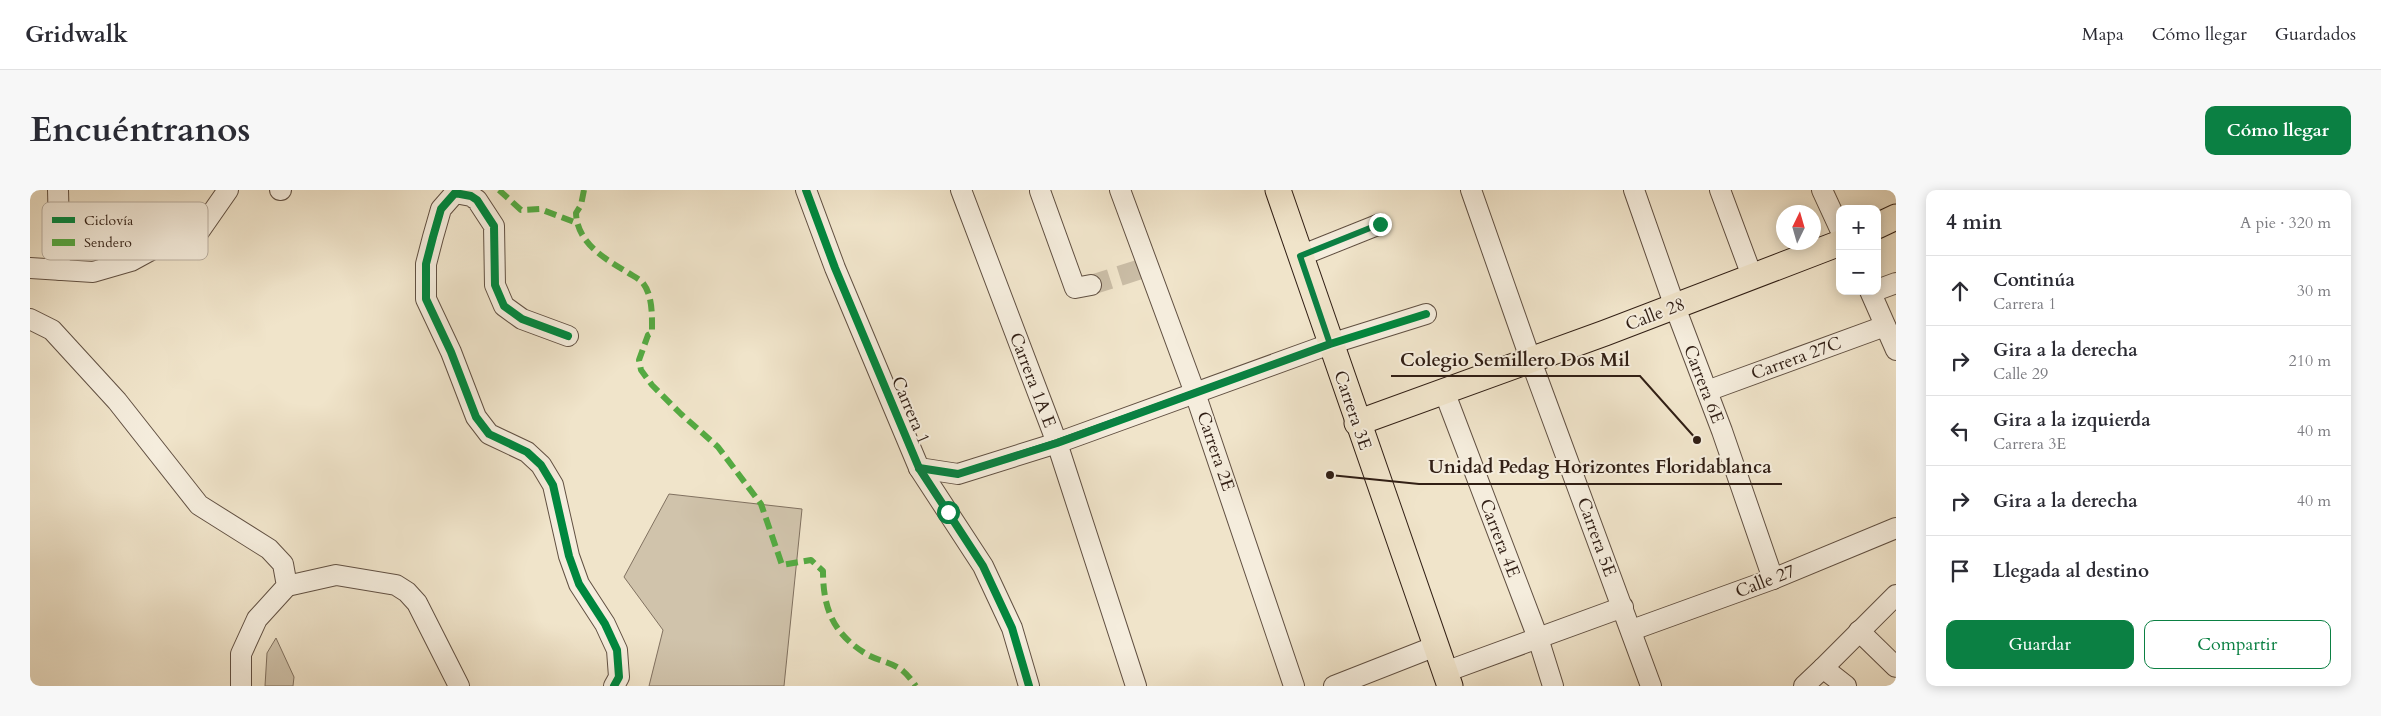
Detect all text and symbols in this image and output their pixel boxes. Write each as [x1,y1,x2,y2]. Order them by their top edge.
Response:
text: Gridwalk [25,18,128,51]
text: Mapa [2082,22,2124,47]
text: Cómo llegar [2152,22,2247,47]
text: Guardados [2275,22,2356,47]
text: Encuéntranos [30,106,251,154]
button: Cómo llegar [2205,106,2351,155]
legend [42,202,208,260]
north arrow [1776,205,1821,250]
map controls [1836,205,1881,295]
button: + [1836,205,1881,250]
text: 4 min [1946,208,2002,237]
text: Ciclovía [84,211,133,230]
text: A pie · 320 m [2240,212,2331,234]
route end [1369,213,1392,236]
text: Sendero [84,233,132,252]
button: − [1836,250,1881,295]
text: Continúa [1993,267,2075,293]
icon: ahead [1946,277,1974,305]
text: 30 m [2297,280,2331,302]
street label: Calle 28 [1622,292,1689,337]
text: Carrera 1 [1993,293,2056,315]
street label: Carrera 1A E [1003,329,1062,431]
street label: Carrera 27C [1748,331,1845,386]
text: Gira a la derecha [1993,337,2138,363]
street label: Carrera 6E [1677,341,1730,427]
callout: Colegio Semillero Dos Mil [1391,342,1640,376]
text: Colegio Semillero Dos Mil [1400,347,1630,373]
icon: right [1946,347,1974,375]
text: 210 m [2289,350,2331,372]
text: Calle 29 [1993,363,2048,385]
street label: Carrera 3E [1327,367,1378,453]
street label: Carrera 1 [885,373,936,448]
text: Gira a la izquierda [1993,407,2151,433]
street label: Carrera 2E [1190,408,1241,494]
icon: left [1946,417,1974,445]
text: 40 m [2297,420,2331,442]
text: Carrera 3E [1993,433,2066,455]
callout: Unidad Pedag Horizontes Floridablanca [1419,450,1782,484]
text: Unidad Pedag Horizontes Floridablanca [1428,454,1772,480]
icon: right [1946,487,1974,515]
text: Gira a la derecha [1993,488,2138,514]
text: 40 m [2297,490,2331,512]
street label: Carrera 5E [1571,494,1622,580]
street label: Carrera 4E [1473,495,1526,581]
route start [937,501,960,524]
icon: arrive [1946,557,1974,585]
text: Llegada al destino [1993,558,2149,584]
street label: Calle 27 [1732,559,1799,604]
button: Guardar [1946,620,2134,669]
button: Compartir [2144,620,2331,669]

